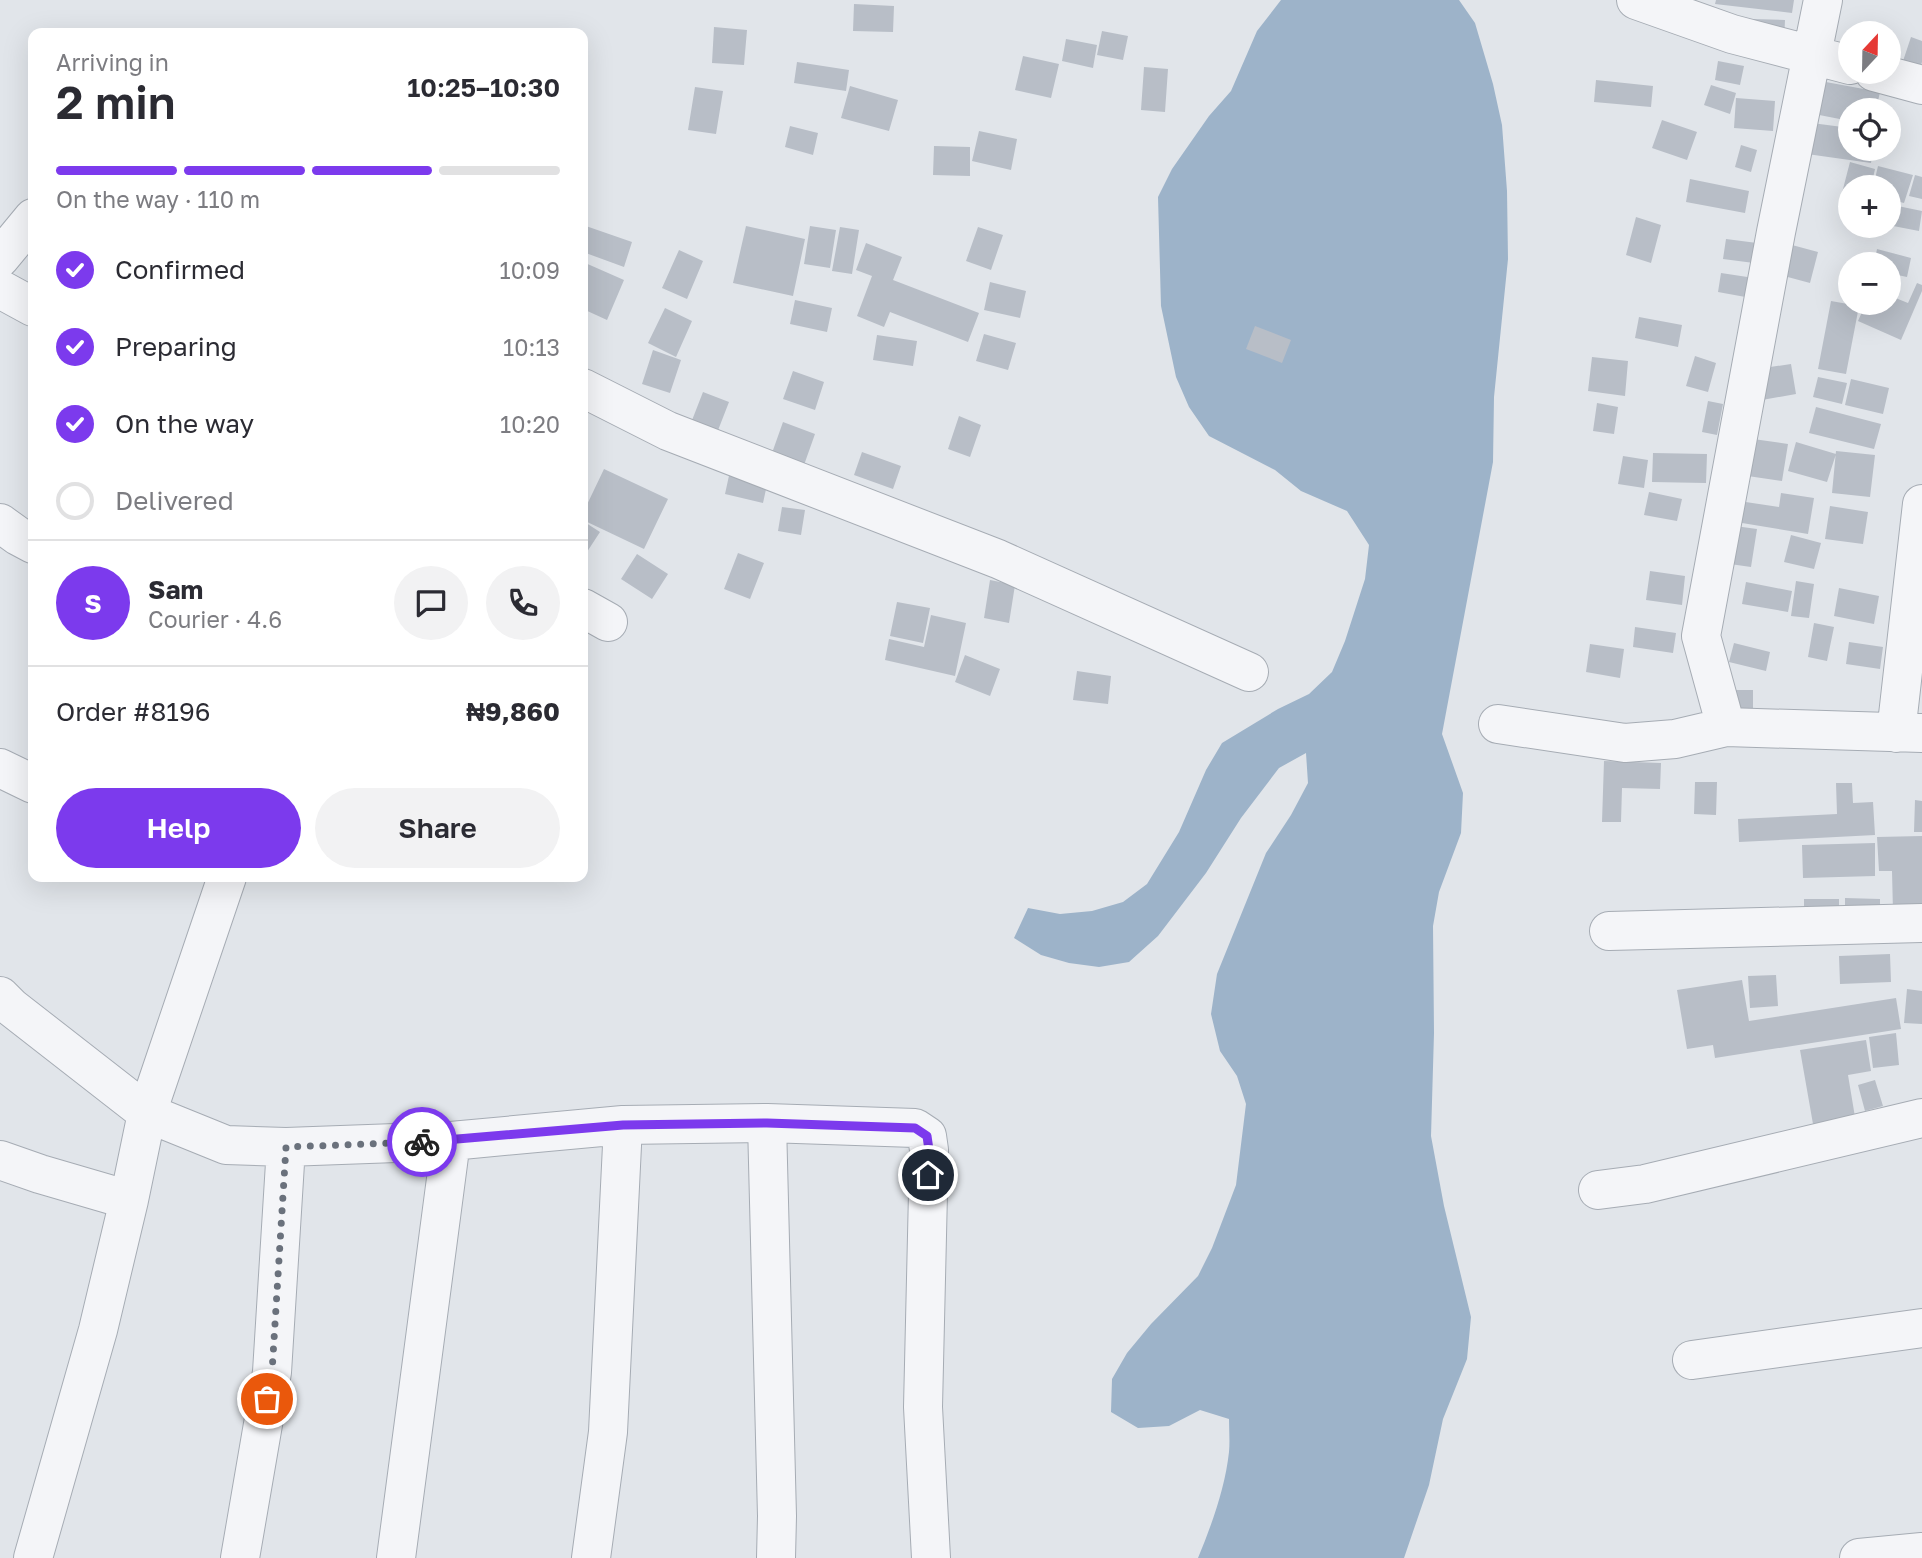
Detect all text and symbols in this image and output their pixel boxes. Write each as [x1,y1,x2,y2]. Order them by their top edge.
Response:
north arrow [1838,21,1900,84]
map controls [1838,21,1901,315]
text: Arriving in [56,48,169,76]
text: 10:25–10:30 [407,72,560,103]
text: 2 min [56,74,176,129]
button: locate [1838,98,1901,161]
button: + [1838,175,1901,238]
text: On the way · 110 m [56,185,260,213]
icon: check [56,251,94,289]
button: − [1838,252,1901,315]
text: Confirmed [115,254,245,285]
text: 10:09 [500,256,560,284]
icon: check [56,328,94,366]
text: Preparing [115,331,237,362]
text: 10:13 [503,333,560,361]
icon: check [56,405,94,443]
text: On the way [115,408,254,439]
text: 10:20 [500,410,560,438]
text: Delivered [115,485,234,516]
button: chat [394,566,468,640]
button: phone [486,566,560,640]
text: Sam [148,574,203,605]
text: S [84,588,102,619]
text: Courier · 4.6 [148,605,282,633]
text: Order #8196 [56,696,210,727]
text: ₦9,860 [466,696,560,727]
button: Help [56,788,301,868]
button: Share [315,788,560,868]
courier [387,1107,457,1177]
icon: bike [403,1123,441,1161]
pin [898,1145,958,1205]
icon: home [909,1156,947,1194]
pin [237,1369,297,1429]
icon: bag [248,1380,286,1418]

